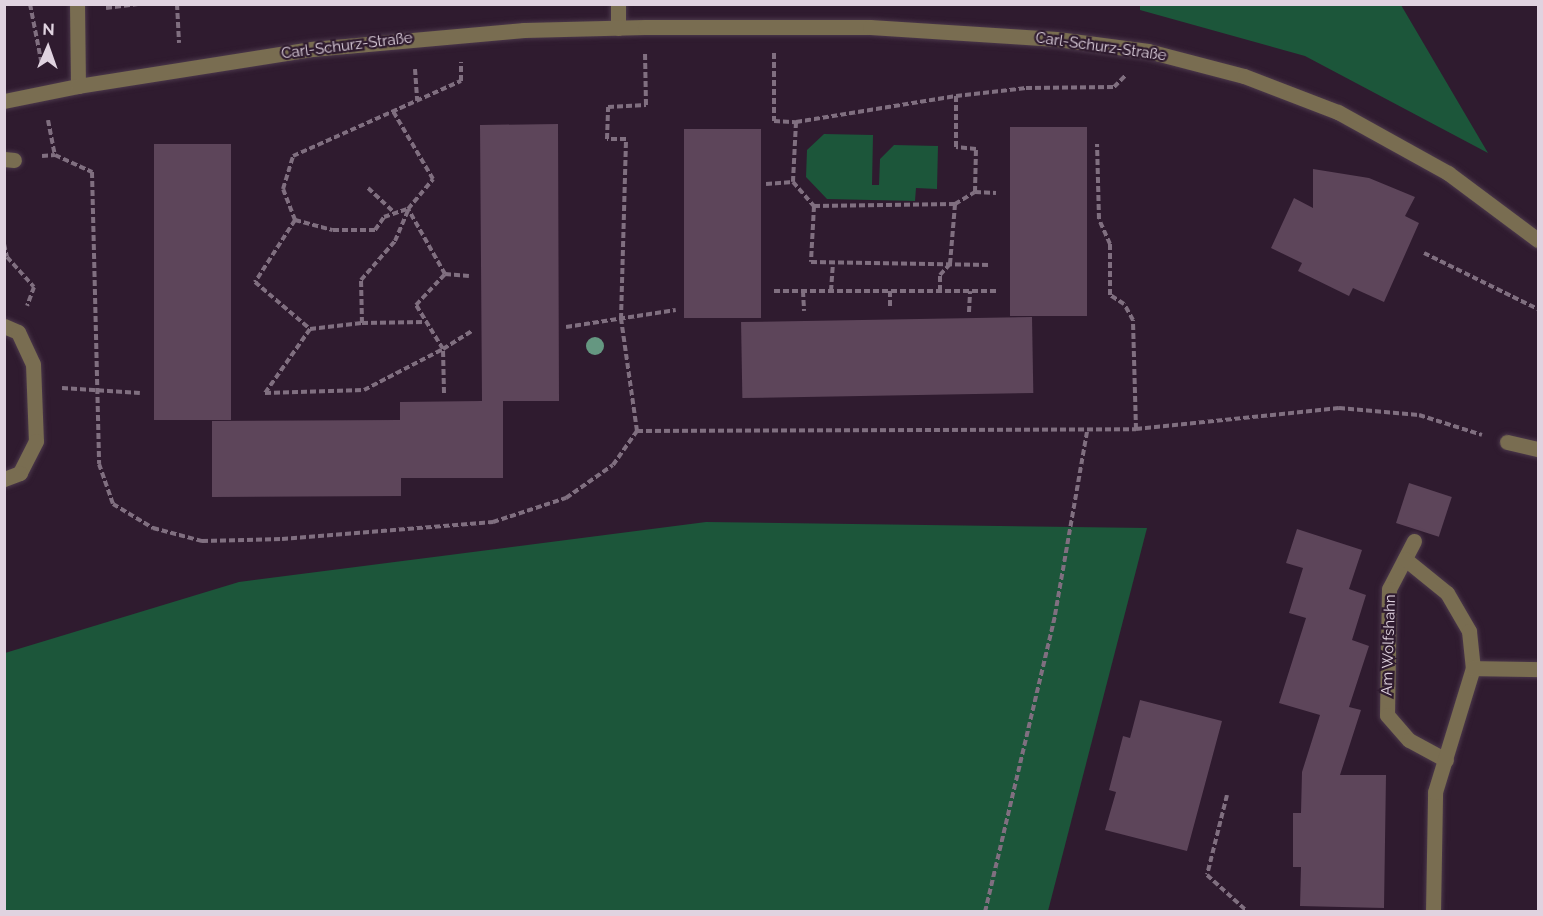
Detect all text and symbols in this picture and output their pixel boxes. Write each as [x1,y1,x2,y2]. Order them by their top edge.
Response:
north arrow [18,18,78,78]
text: N [42,20,55,39]
street label: Carl-Schurz-Straße [280,29,414,63]
street label: Carl-Schurz-Straße [1034,29,1168,65]
street label: Am Wolfshahn [1378,594,1400,696]

